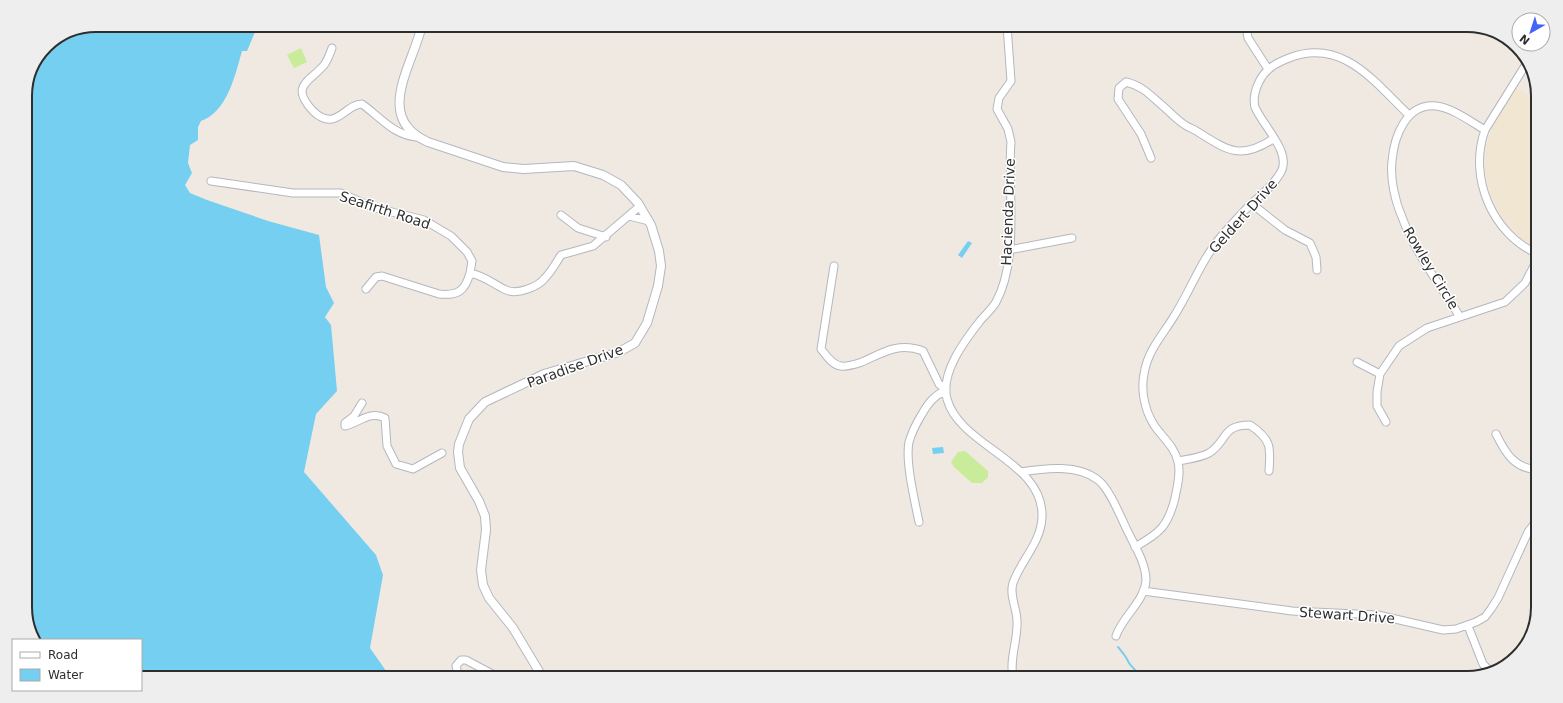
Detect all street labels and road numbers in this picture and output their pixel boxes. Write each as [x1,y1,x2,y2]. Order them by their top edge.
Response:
street label: Hacienda Drive [998,158,1018,266]
street label: Geldert Drive [1206,176,1280,256]
street label: Seafirth Road [338,188,432,232]
street label: Rowley Circle [1400,224,1462,312]
street label: Paradise Drive [525,341,625,391]
street label: Stewart Drive [1299,604,1395,626]

